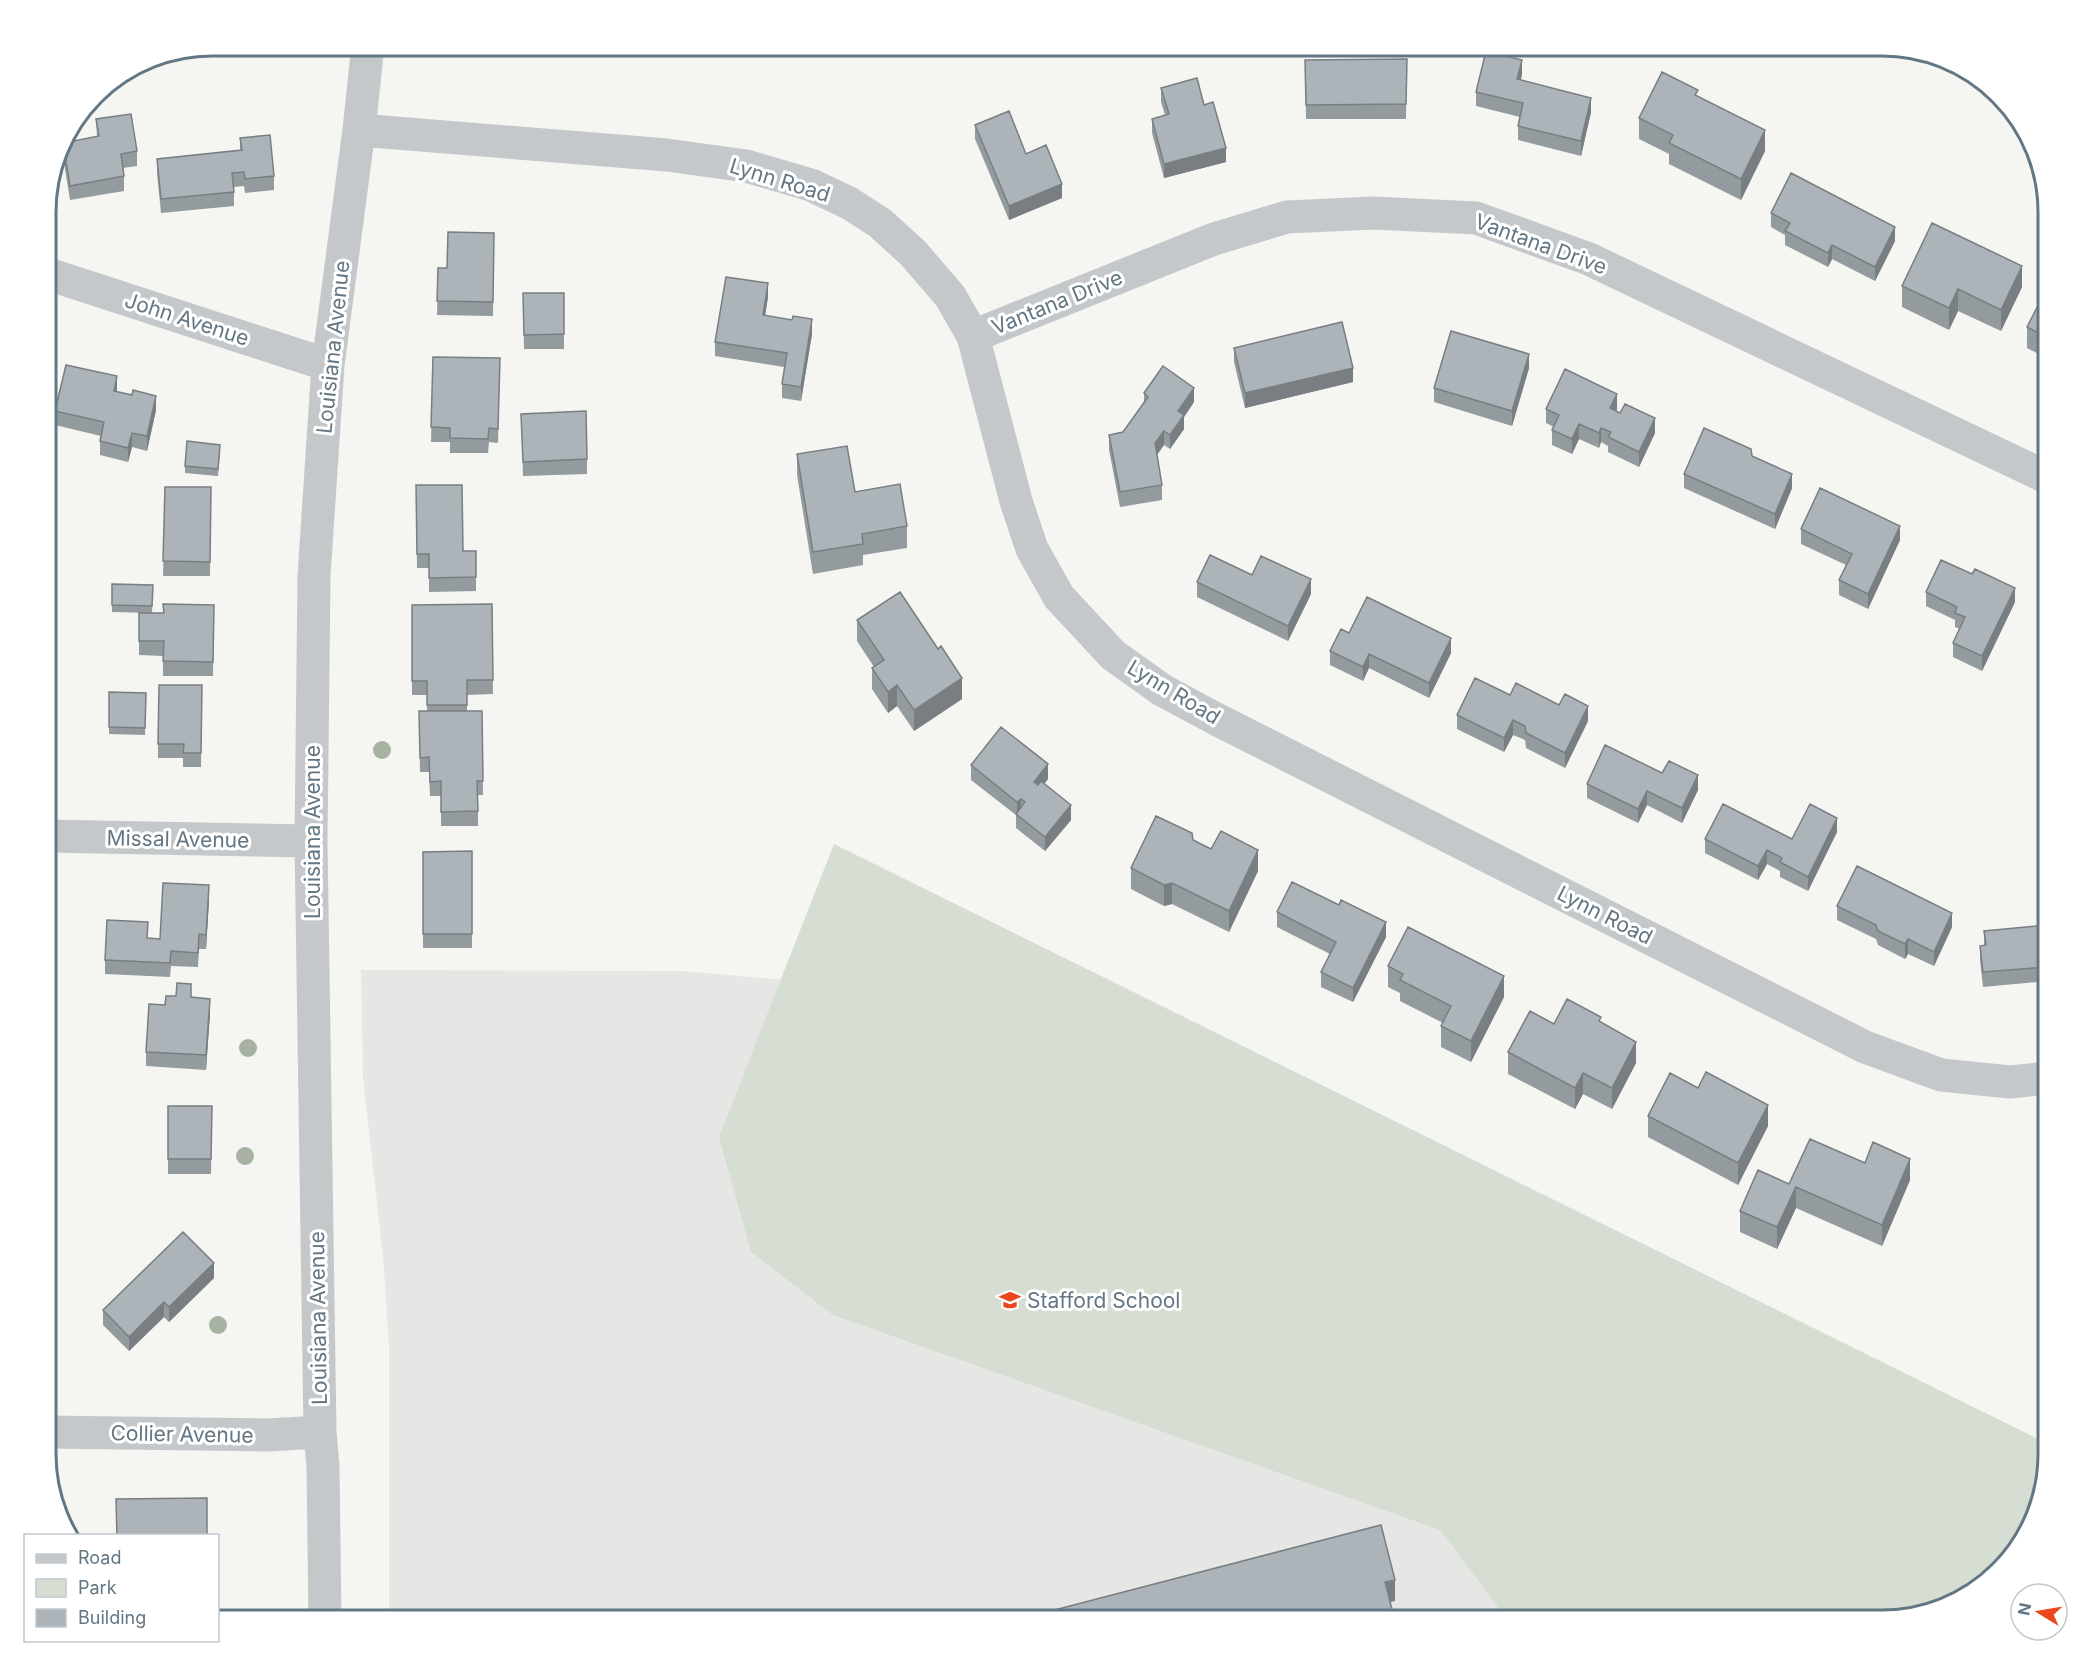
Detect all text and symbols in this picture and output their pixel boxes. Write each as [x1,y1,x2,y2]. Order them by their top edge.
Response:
street label: Lynn Road [727,153,833,207]
street label: Vantana Drive [1472,209,1610,279]
street label: Louisiana Avenue [311,259,355,435]
street label: Vantana Drive [988,264,1126,340]
street label: John Avenue [122,287,252,351]
street label: Lynn Road [1123,655,1225,729]
street label: Louisiana Avenue [300,745,325,919]
street label: Missal Avenue [106,825,250,853]
street label: Lynn Road [1553,880,1657,950]
street label: Louisiana Avenue [304,1231,332,1405]
school or university icon: Stafford School [998,1288,1022,1312]
place label: Stafford School [1027,1288,1180,1313]
street label: Collier Avenue [110,1420,254,1448]
legend [24,1534,219,1642]
text: Road [78,1547,121,1568]
text: Park [78,1577,117,1598]
north arrow [2009,1582,2069,1642]
text: N [2013,1601,2035,1617]
text: Building [78,1607,146,1628]

